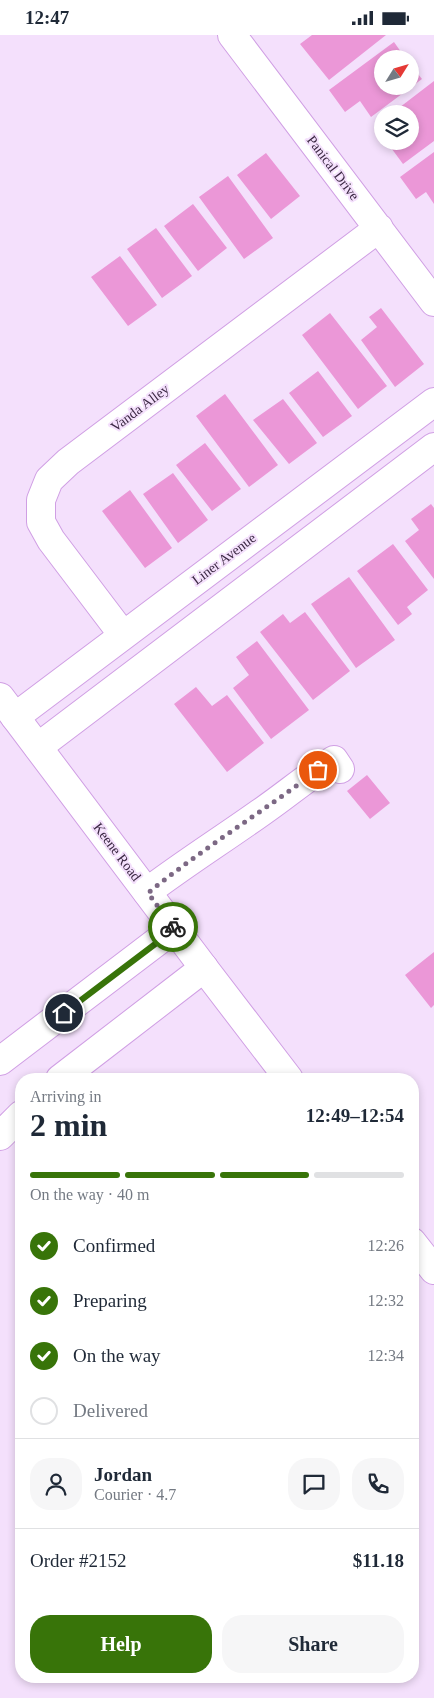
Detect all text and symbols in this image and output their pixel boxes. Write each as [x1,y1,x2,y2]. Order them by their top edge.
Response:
text: 12:47 [25,7,69,28]
north arrow [374,50,419,95]
map controls [374,50,419,150]
button: layers [374,105,419,150]
street label: Panical Drive [304,133,362,203]
street label: Vanda Alley [108,381,172,435]
street label: Liner Avenue [189,530,259,588]
pin [297,749,339,791]
icon: bag [304,756,332,784]
street label: Keene Road [90,820,144,884]
courier [148,902,198,952]
icon: bike [159,913,187,941]
pin [43,992,85,1034]
icon: home [50,999,78,1027]
text: Arriving in [30,1088,102,1105]
text: 12:49–12:54 [306,1105,404,1126]
text: 2 min [30,1107,107,1143]
text: On the way · 40 m [30,1186,150,1203]
icon: check [30,1232,58,1260]
text: Confirmed [73,1235,155,1256]
text: 12:26 [368,1237,404,1254]
icon: check [30,1287,58,1315]
text: Preparing [73,1290,147,1311]
text: 12:32 [368,1292,404,1309]
icon: check [30,1342,58,1370]
text: On the way [73,1345,161,1366]
text: 12:34 [368,1347,404,1364]
text: Delivered [73,1400,148,1421]
button: person [30,1458,82,1510]
button: chat [288,1458,340,1510]
button: phone [352,1458,404,1510]
text: Jordan [94,1464,152,1485]
text: Courier · 4.7 [94,1486,176,1503]
text: Order #2152 [30,1550,127,1571]
text: $11.18 [353,1550,404,1571]
button: Help [30,1615,212,1673]
button: Share [222,1615,404,1673]

